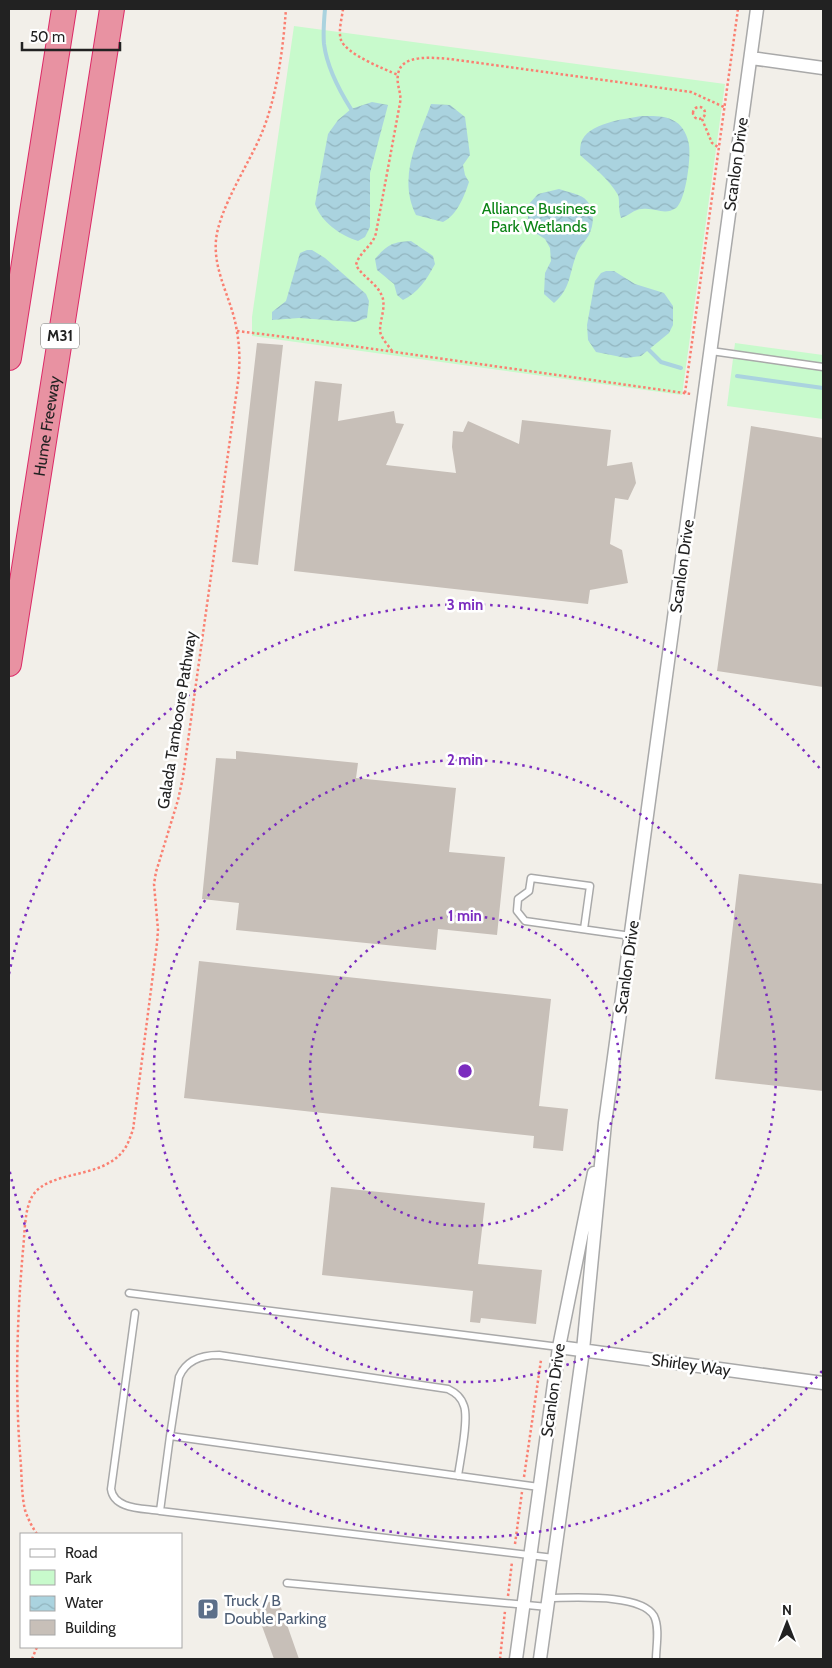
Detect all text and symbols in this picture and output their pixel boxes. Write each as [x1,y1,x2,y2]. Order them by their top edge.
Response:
scale bar [22,20,120,52]
text: 50 m [30,28,65,46]
street label: Scanlon Drive [720,116,752,212]
park label: Alliance Business Park Wetlands [482,199,597,236]
road number: M31 [41,324,79,348]
street label: Hume Freeway [29,374,64,477]
street label: Scanlon Drive [666,518,698,614]
text: 3 min [447,596,483,614]
street label: Galada Tamboore Pathway [154,630,200,810]
text: 2 min [447,751,483,769]
text: 1 min [448,907,482,925]
street label: Scanlon Drive [611,919,643,1015]
centre of rings [456,1062,474,1080]
street label: Scanlon Drive [537,1342,569,1438]
street label: Shirley Way [650,1350,732,1380]
legend [20,1533,182,1648]
text: Road [65,1544,98,1562]
text: Park [65,1569,92,1587]
place label: Truck / B Double Parking [224,1591,327,1628]
text: Water [65,1594,103,1612]
parking icon: Truck / B Double Parking [196,1597,220,1621]
north arrow [762,1598,812,1648]
text: N [782,1601,792,1619]
text: Building [65,1619,116,1637]

